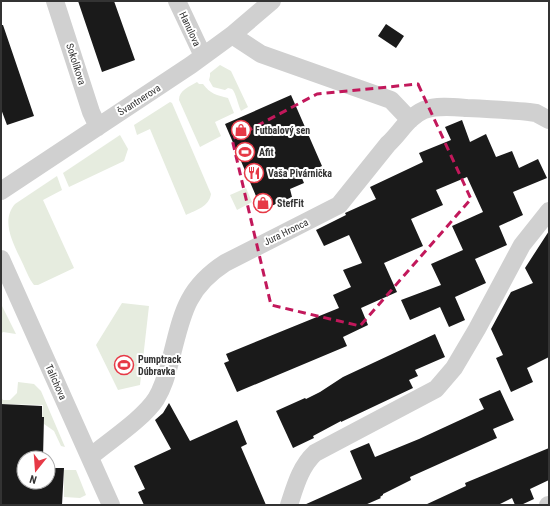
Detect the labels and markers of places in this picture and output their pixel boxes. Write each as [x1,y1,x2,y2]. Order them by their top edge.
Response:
shop icon: Futbalový sen [230,119,252,141]
place label: Futbalový sen [255,125,310,136]
sports icon: Afit [234,141,256,163]
place label: Afit [259,147,274,158]
restaurant icon: Vaša Pivárnička [243,162,265,184]
place label: Vaša Pivárnička [268,168,332,179]
shop icon: StefFit [252,192,274,214]
place label: StefFit [277,198,304,209]
sports icon: Pumptrack Dúbravka [113,354,135,376]
place label: Pumptrack Dúbravka [138,354,182,377]

